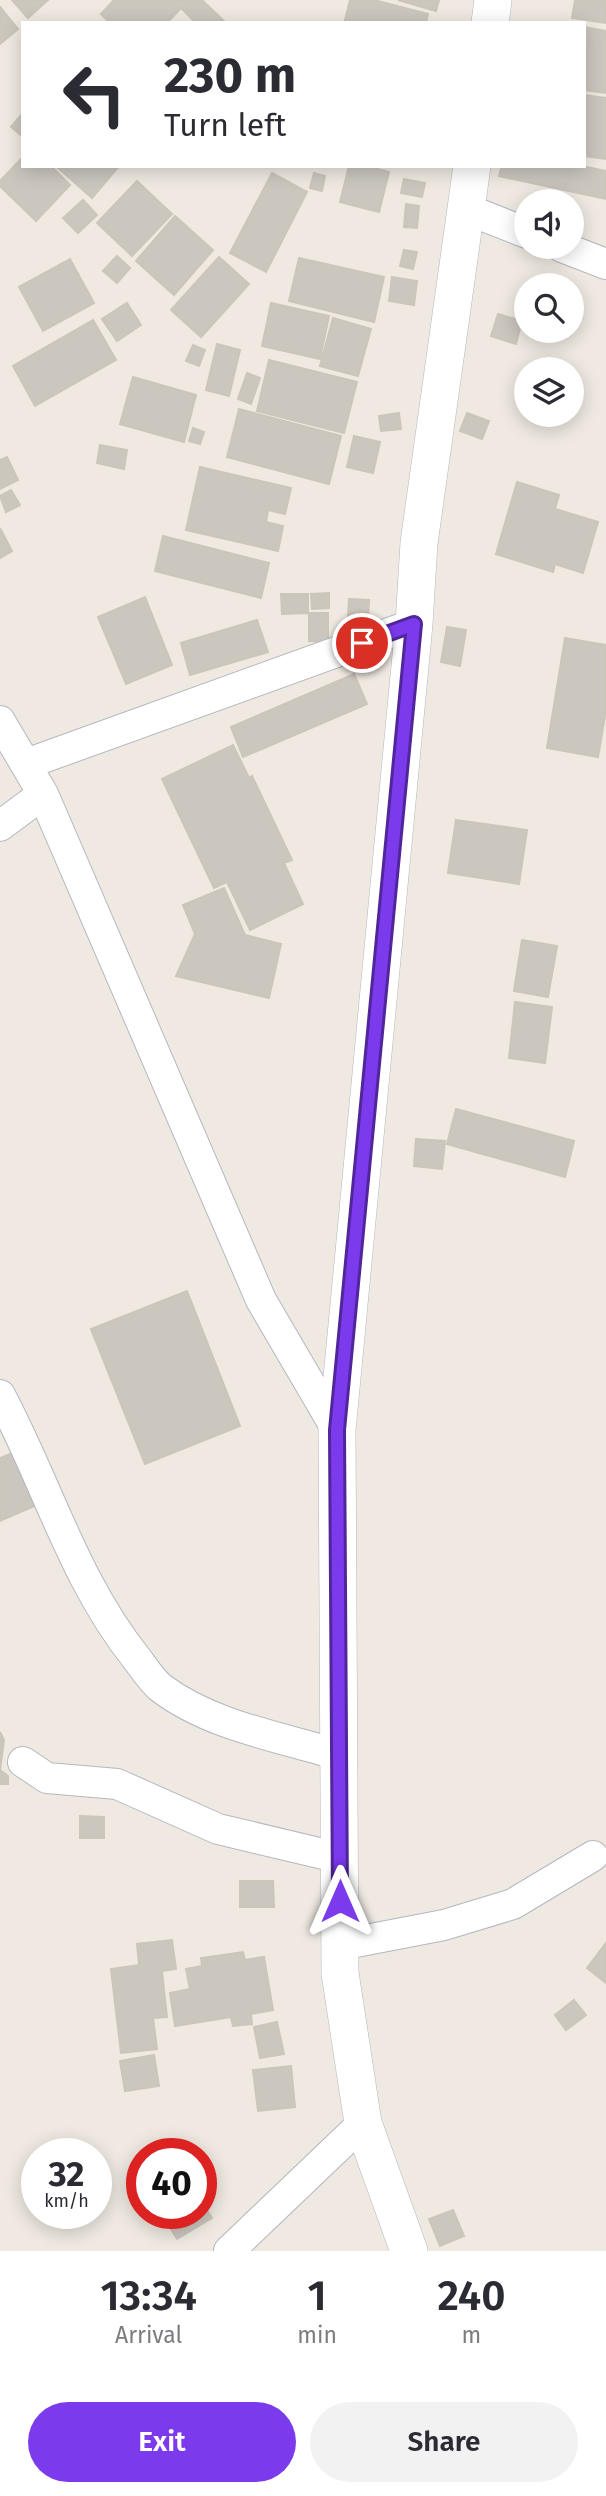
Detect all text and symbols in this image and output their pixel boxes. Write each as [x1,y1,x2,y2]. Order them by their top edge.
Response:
text: 230 m [164,46,296,105]
icon: left [49,49,140,140]
text: Turn left [164,106,286,144]
map controls [514,189,584,427]
button: sound [514,189,584,259]
button: search [514,273,584,343]
button: layers [514,357,584,427]
pin [332,613,392,673]
icon: arrive [343,624,381,662]
position arrow [303,1864,377,1938]
speed limit sign: 40 [126,2138,217,2229]
text: 32 [49,2153,84,2195]
text: km/h [44,2190,89,2212]
text: 13:34 [100,2271,197,2321]
text: 1 [308,2271,327,2321]
text: 240 [437,2271,506,2321]
text: Arrival [115,2321,182,2349]
text: min [297,2321,337,2349]
text: m [462,2321,481,2349]
button: Exit [28,2402,296,2482]
button: Share [310,2402,578,2482]

